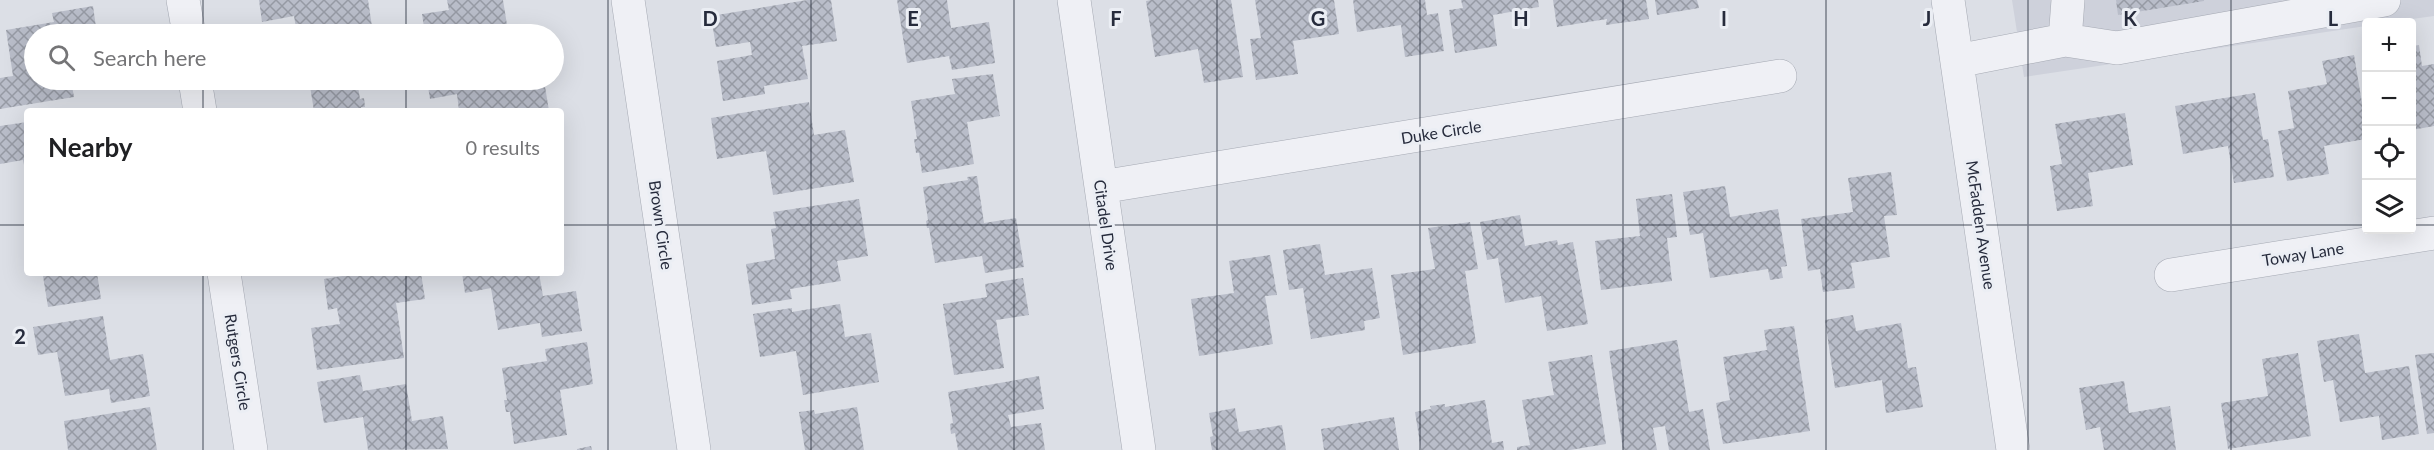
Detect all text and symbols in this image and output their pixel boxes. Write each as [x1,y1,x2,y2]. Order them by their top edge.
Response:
text: D [702,6,718,30]
text: E [907,6,919,30]
text: F [1110,6,1122,30]
text: G [1311,6,1325,30]
text: H [1513,6,1529,30]
text: I [1721,6,1727,30]
text: J [1923,6,1931,30]
text: K [2123,6,2137,30]
text: L [2328,6,2339,30]
map controls [2362,18,2416,234]
button: + [2362,18,2416,72]
search box [24,24,564,90]
icon: search [45,41,78,74]
text: Search here [93,44,206,71]
button: − [2362,72,2416,126]
street label: Duke Circle [1399,116,1482,147]
button: locate [2362,126,2416,180]
text: Nearby [48,131,133,163]
text: 0 results [465,135,540,159]
street label: McFadden Avenue [1963,159,2000,291]
street label: Citadel Drive [1091,178,1122,272]
street label: Brown Circle [646,179,677,271]
button: layers [2362,180,2416,234]
street label: Toway Lane [2261,238,2345,269]
street label: Rutgers Circle [221,312,256,412]
text: 2 [14,324,26,348]

